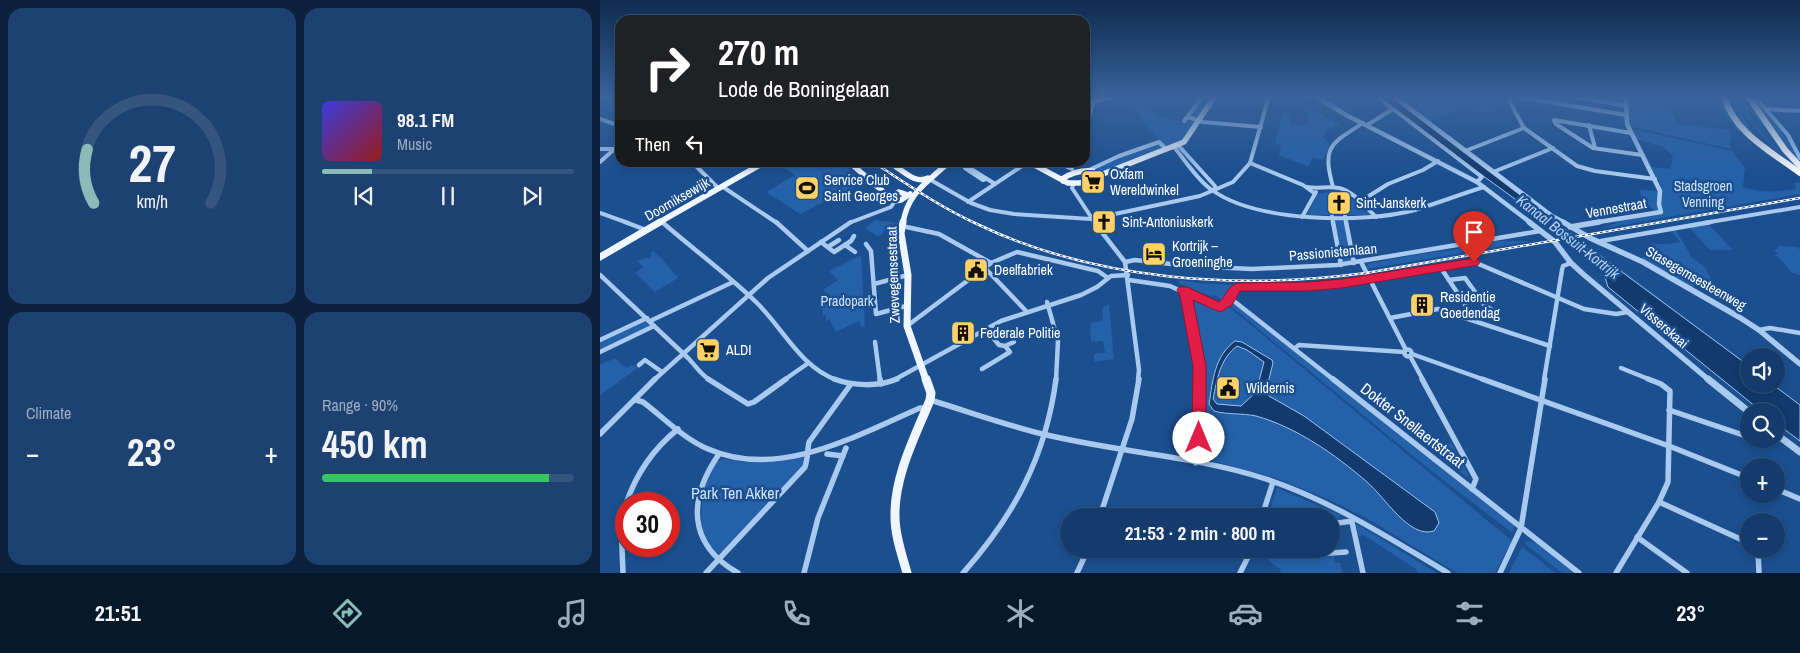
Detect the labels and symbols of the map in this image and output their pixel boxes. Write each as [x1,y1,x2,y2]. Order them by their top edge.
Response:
place label: Oxfam Wereldwinkel [1110,165,1179,199]
supermarket icon: Oxfam Wereldwinkel [1080,169,1106,195]
place label: Service Club Saint Georges [824,171,898,205]
street label: Doorniksewijk [641,173,713,225]
sports icon: Service Club Saint Georges [794,175,820,201]
park label: Stadsgroen Venning [1674,177,1732,211]
church icon: Sint-Janskerk [1326,190,1352,216]
water label: Kanaal Bossuit-Kortrijk [1512,190,1625,284]
place label: Sint-Janskerk [1356,194,1426,212]
street label: Vennestraat [1584,194,1648,222]
church icon: Sint-Antoniuskerk [1091,209,1117,235]
pin [1453,211,1495,262]
place label: Sint-Antoniuskerk [1122,213,1214,231]
street label: Zwevegemsestraat [882,226,904,324]
place label: Kortrijk – Groeninghe [1172,237,1233,271]
street label: Passionistenlaan [1288,239,1378,265]
hotel icon: Kortrijk – Groeninghe [1141,241,1167,267]
street label: Stasegemsesteenweg [1643,242,1750,314]
public building icon: Deelfabriek [963,257,989,283]
place label: Deelfabriek [994,261,1053,279]
place label: Residentie Goedendag [1440,288,1501,322]
park label: Pradopark [821,292,874,310]
building icon: Residentie Goedendag [1409,292,1435,318]
street label: Visserskaai [1636,300,1692,352]
building icon: Federale Politie [950,320,976,346]
place label: Federale Politie [980,324,1061,342]
supermarket icon: ALDI [695,337,721,363]
place label: ALDI [725,341,752,359]
public building icon: Wildernis [1215,375,1241,401]
street label: Dokter Snellaertstraat [1356,377,1470,473]
place label: Wildernis [1246,379,1295,397]
position arrow [1172,411,1224,463]
park label: Park Ten Akker [691,482,780,504]
speed limit sign: 30 [615,492,680,557]

